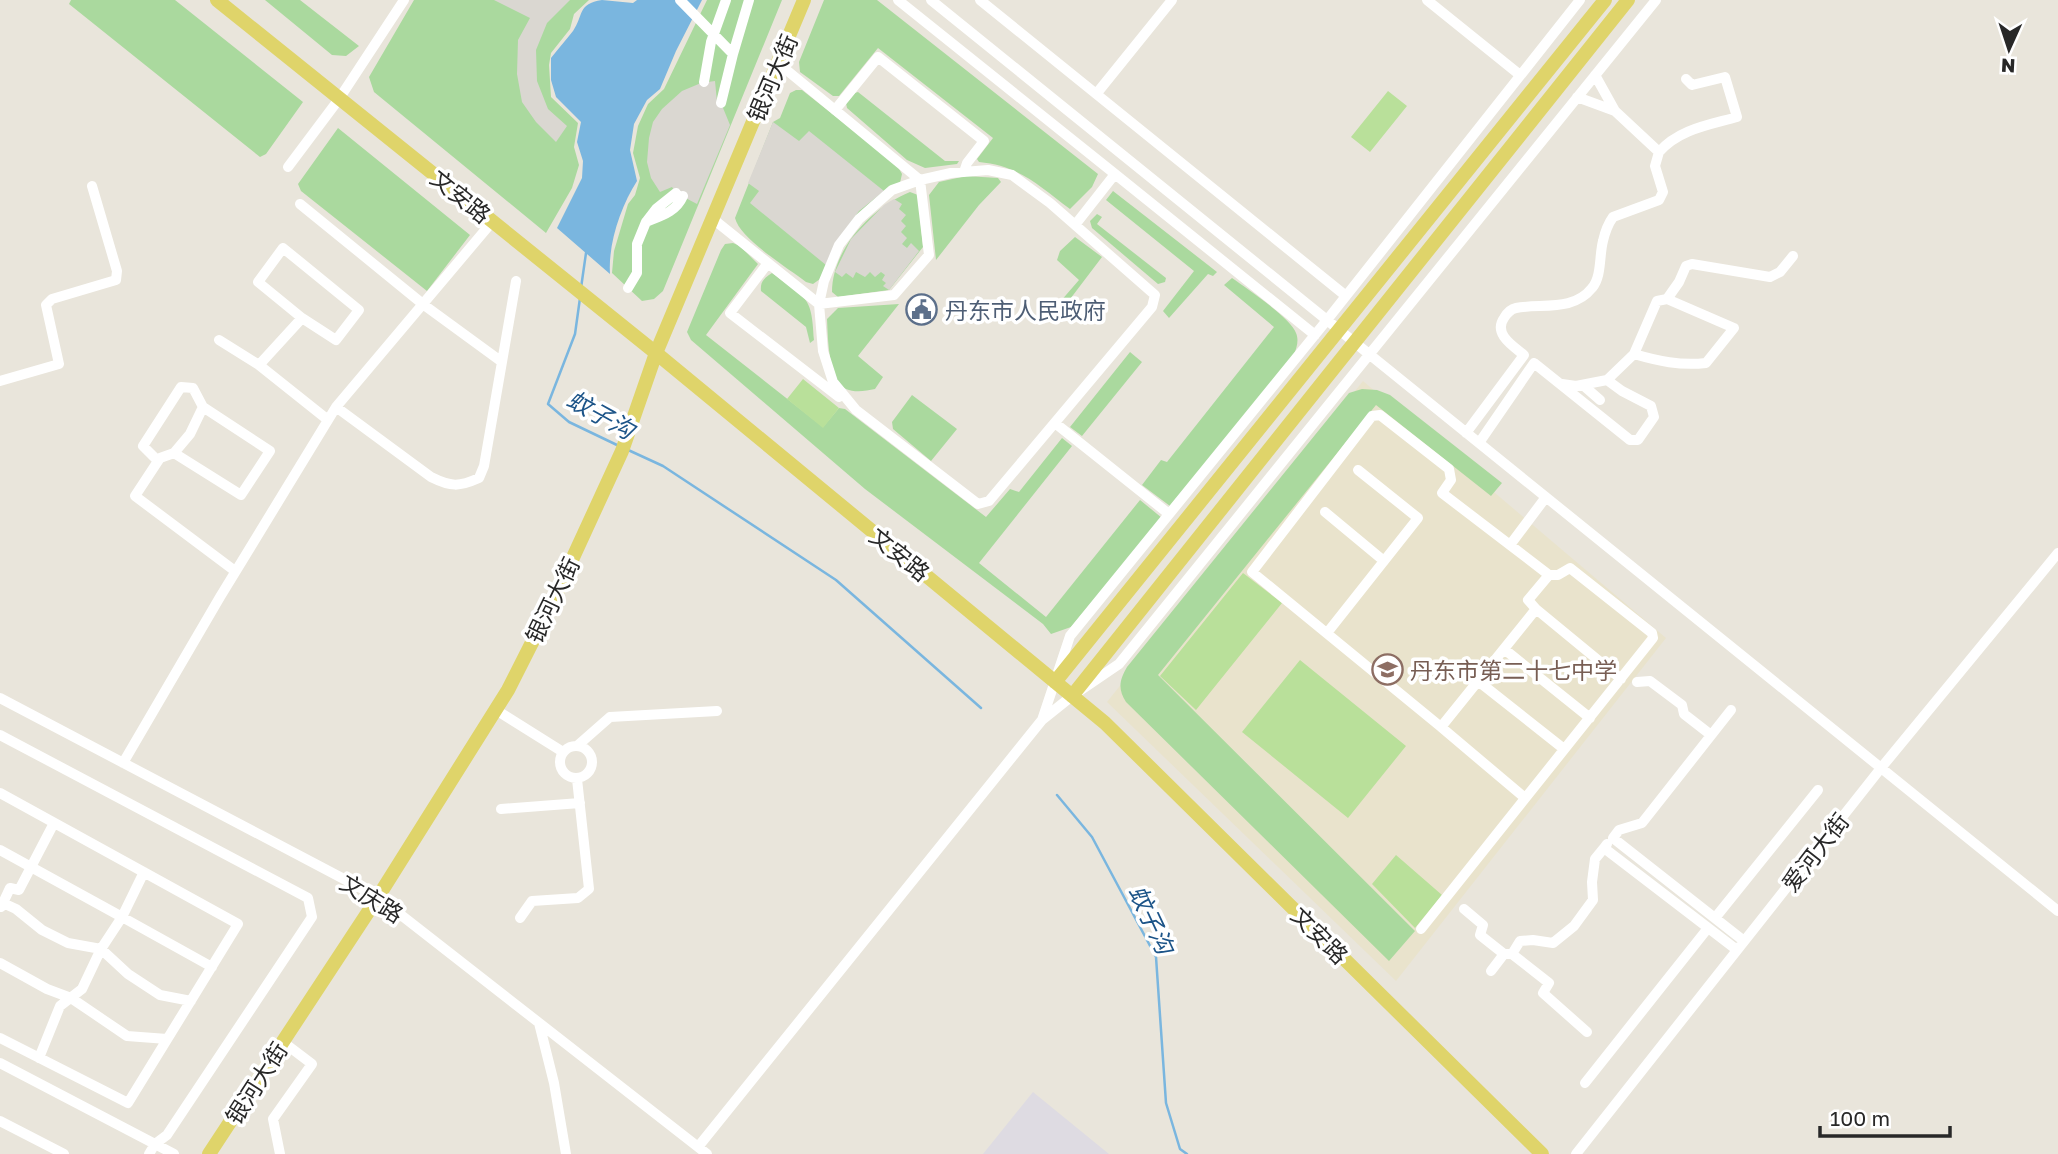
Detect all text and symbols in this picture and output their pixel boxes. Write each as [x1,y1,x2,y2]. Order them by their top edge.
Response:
north arrow [1974,14,2044,84]
street label: 银河大街 [741,30,803,126]
text: N [2000,55,2016,78]
street label: 文安路 [425,163,497,229]
public building icon: 丹东市人民政府 [905,293,939,327]
place label: 丹东市人民政府 [945,296,1106,324]
water label: 蚊子沟 [562,384,642,446]
street label: 文安路 [864,521,936,587]
street label: 银河大街 [519,553,585,647]
school or university icon: 丹东市第二十七中学 [1370,653,1404,687]
place label: 丹东市第二十七中学 [1410,656,1617,684]
street label: 爱河大街 [1776,807,1854,897]
street label: 文庆路 [335,868,409,928]
water label: 蚊子沟 [1124,880,1182,960]
street label: 文安路 [1286,901,1354,969]
street label: 银河大街 [219,1037,293,1129]
scale bar [1820,1094,1950,1138]
text: 100 m [1830,1105,1890,1131]

